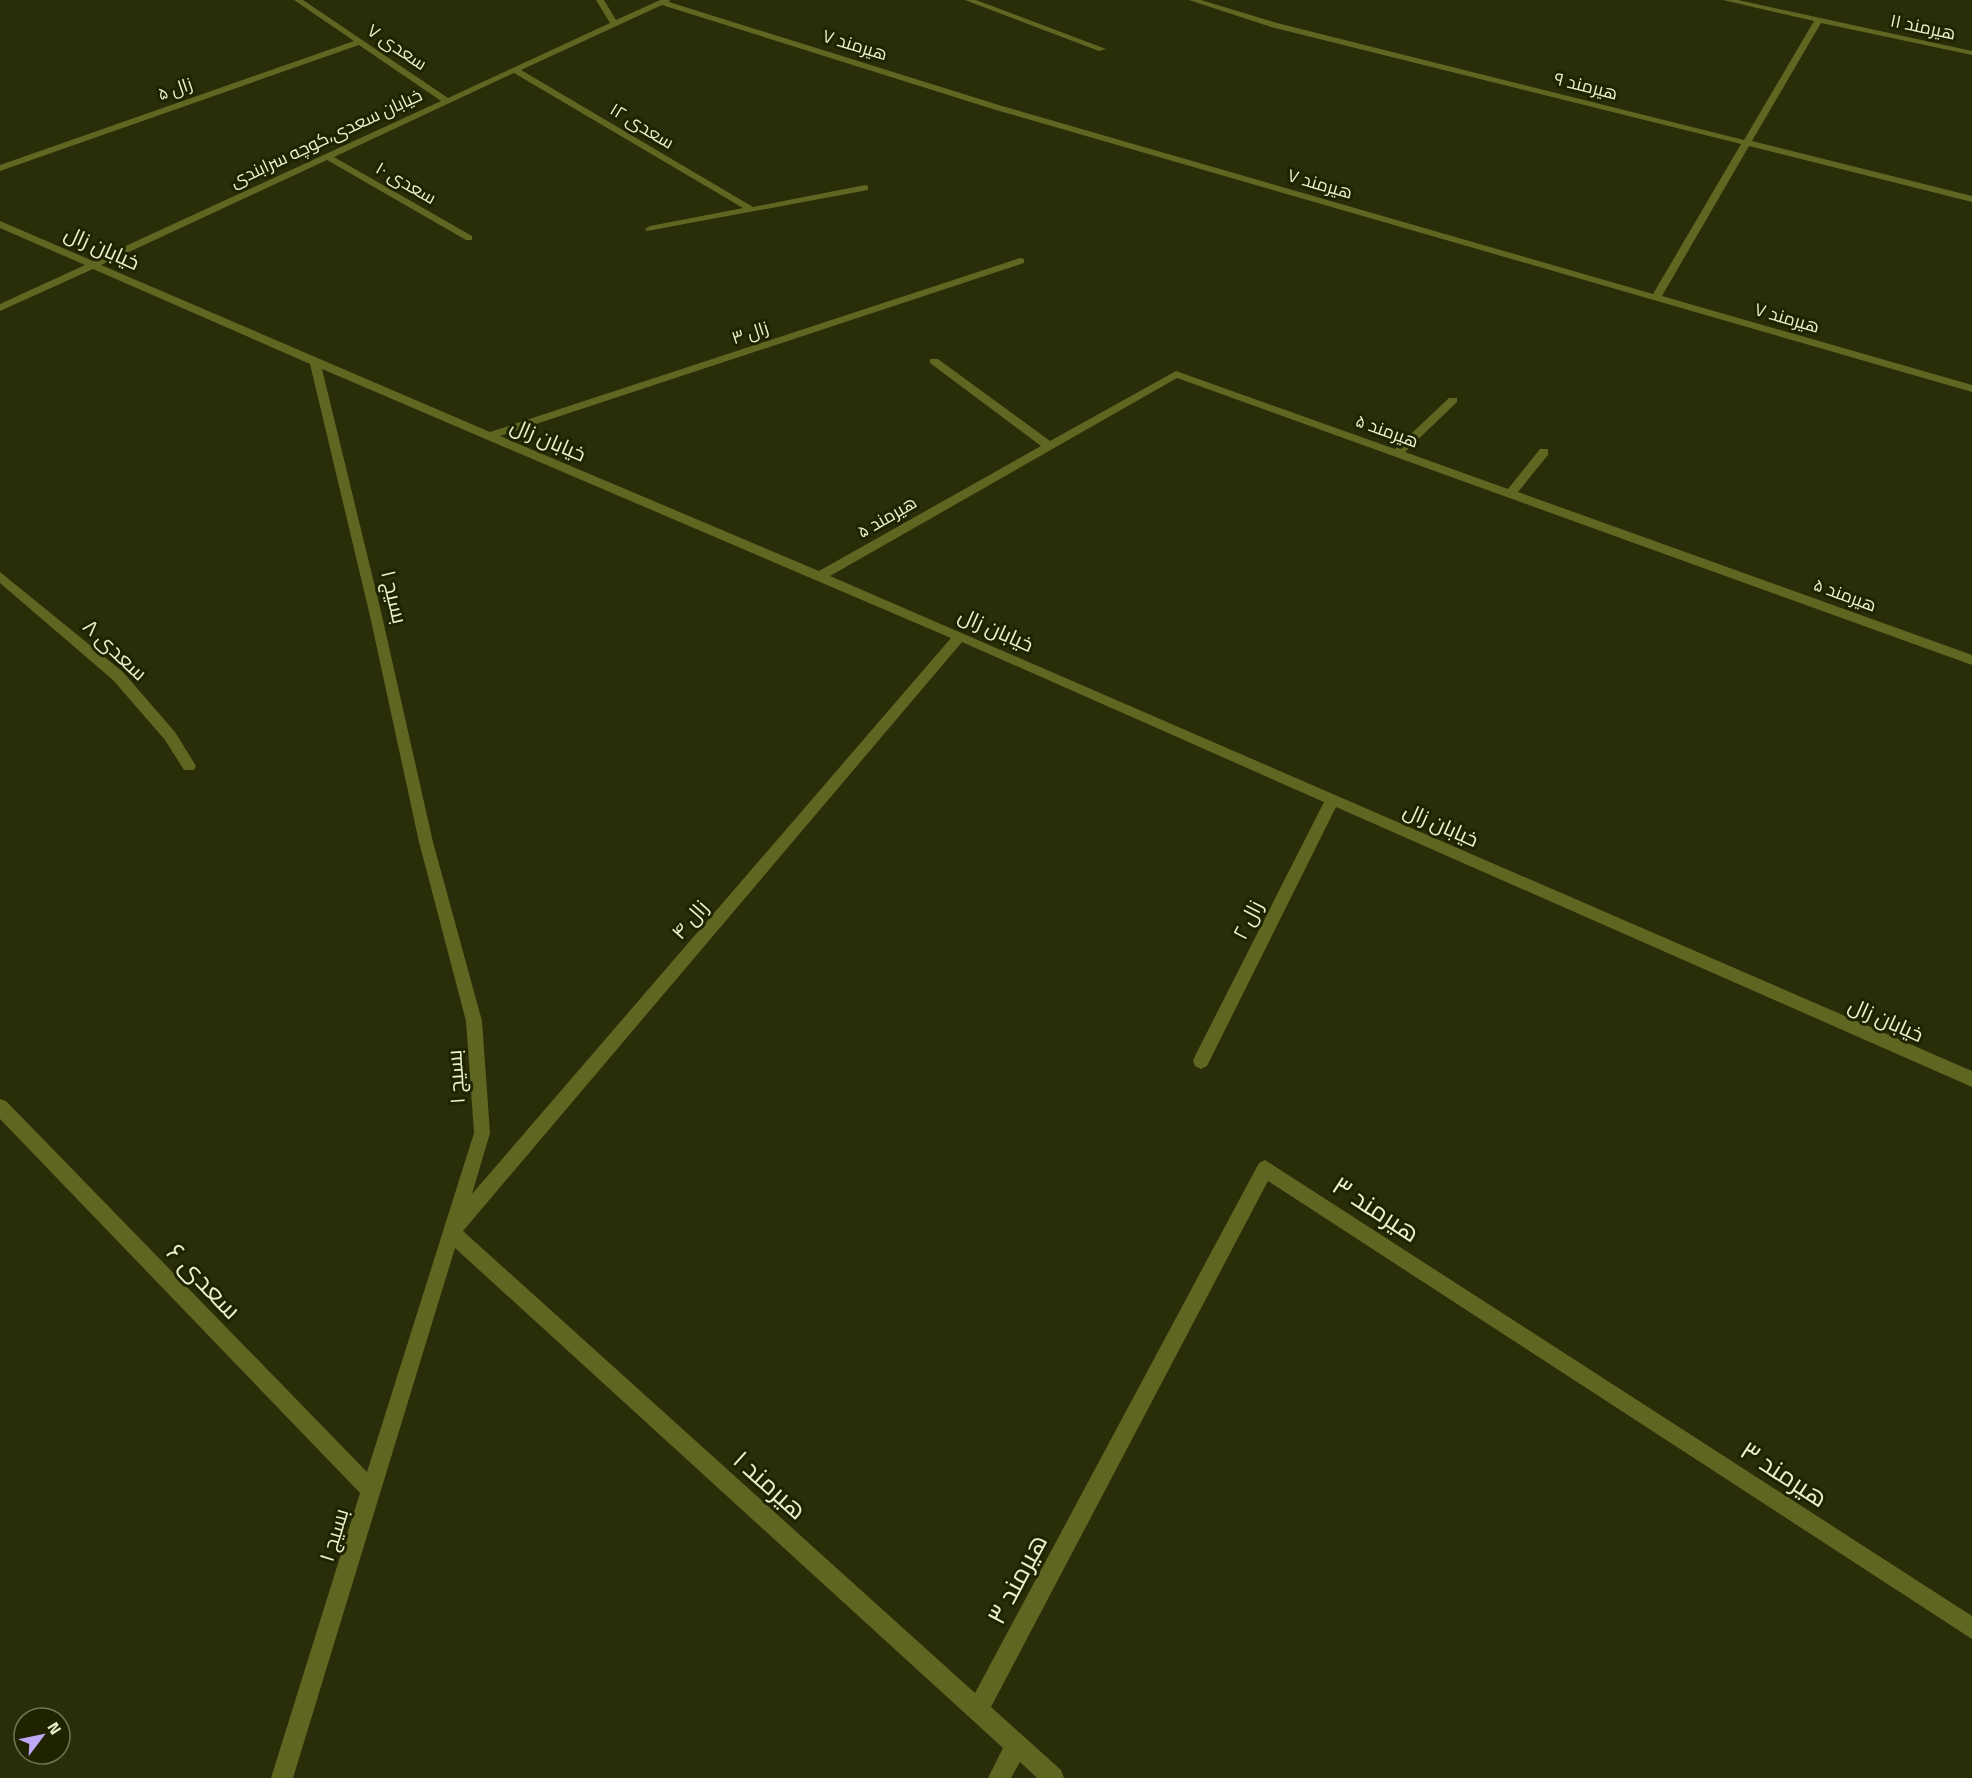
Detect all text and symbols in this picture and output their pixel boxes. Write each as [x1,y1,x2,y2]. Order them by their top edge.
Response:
street label: هیرمند ۱۱ [1888,6,1958,47]
street label: سعدی ۷ [362,17,433,77]
street label: هیرمند ٧ [819,22,891,67]
street label: هیرمند ٩ [1551,65,1621,106]
street label: زال ۵ [154,70,196,107]
street label: خیابان سعدی،کوچه سرابندی [225,81,426,194]
street label: سعدی ۱۲ [605,96,680,155]
street label: سعدی ۱۰ [371,154,442,211]
street label: هیرمند ٧ [1284,161,1356,206]
street label: خیابان زال [60,216,145,278]
street label: هیرمند ٧ [1751,295,1823,340]
street label: زال ۳ [728,314,772,351]
street label: هیرمند ۵ [1352,407,1422,454]
street label: خیابان زال [506,409,591,469]
street label: هیرمند ۵ [852,489,922,545]
street label: بسیج ۱ [373,567,417,627]
street label: هیرمند ۵ [1810,571,1880,618]
street label: خیابان زال [954,598,1039,660]
street label: سعدی ۸ [76,611,155,688]
street label: خیابان زال [1399,793,1484,855]
street label: زال ۴ [663,892,716,946]
street label: زال ۲ [1224,894,1271,945]
street label: خیابان زال [1844,988,1929,1050]
street label: بسیج ۱ [437,1049,473,1105]
street label: هیرمند ۳ [1325,1166,1428,1252]
street label: سعدی ۶ [158,1234,251,1328]
street label: هیرمند ۳ [1733,1431,1836,1517]
street label: هیرمند ۱ [725,1441,816,1529]
street label: بسیج ۱ [310,1504,356,1565]
street label: هیرمند ۳ [976,1526,1057,1631]
north arrow [12,1706,72,1766]
text: N [42,1717,68,1739]

